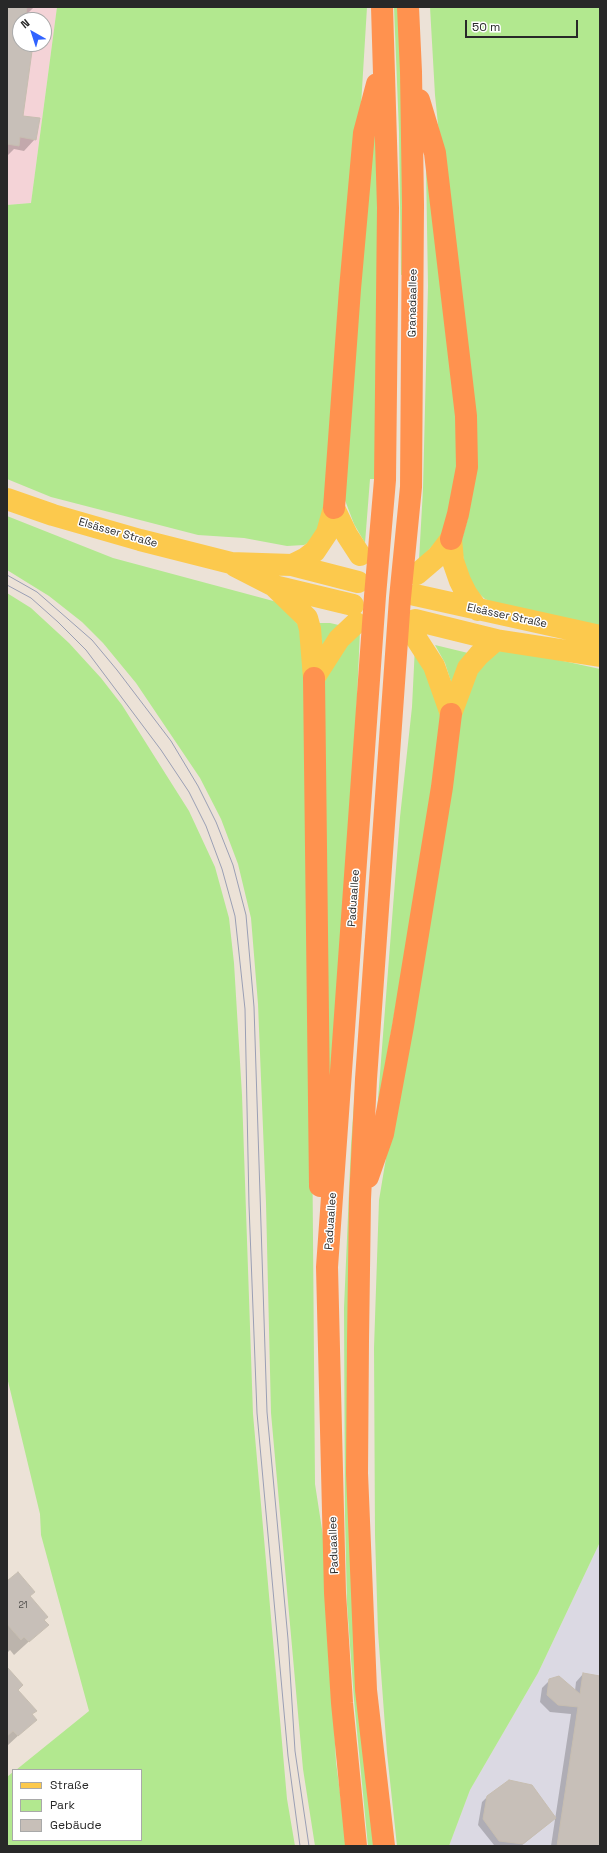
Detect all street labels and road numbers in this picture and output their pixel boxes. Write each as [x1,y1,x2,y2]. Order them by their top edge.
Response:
street label: Granadaallee [406,269,420,337]
street label: Elsässer Straße [77,515,159,551]
street label: Elsässer Straße [466,601,548,631]
street label: Paduaallee [345,869,363,927]
street label: Paduaallee [322,1192,340,1250]
street label: Paduaallee [326,1516,342,1574]

